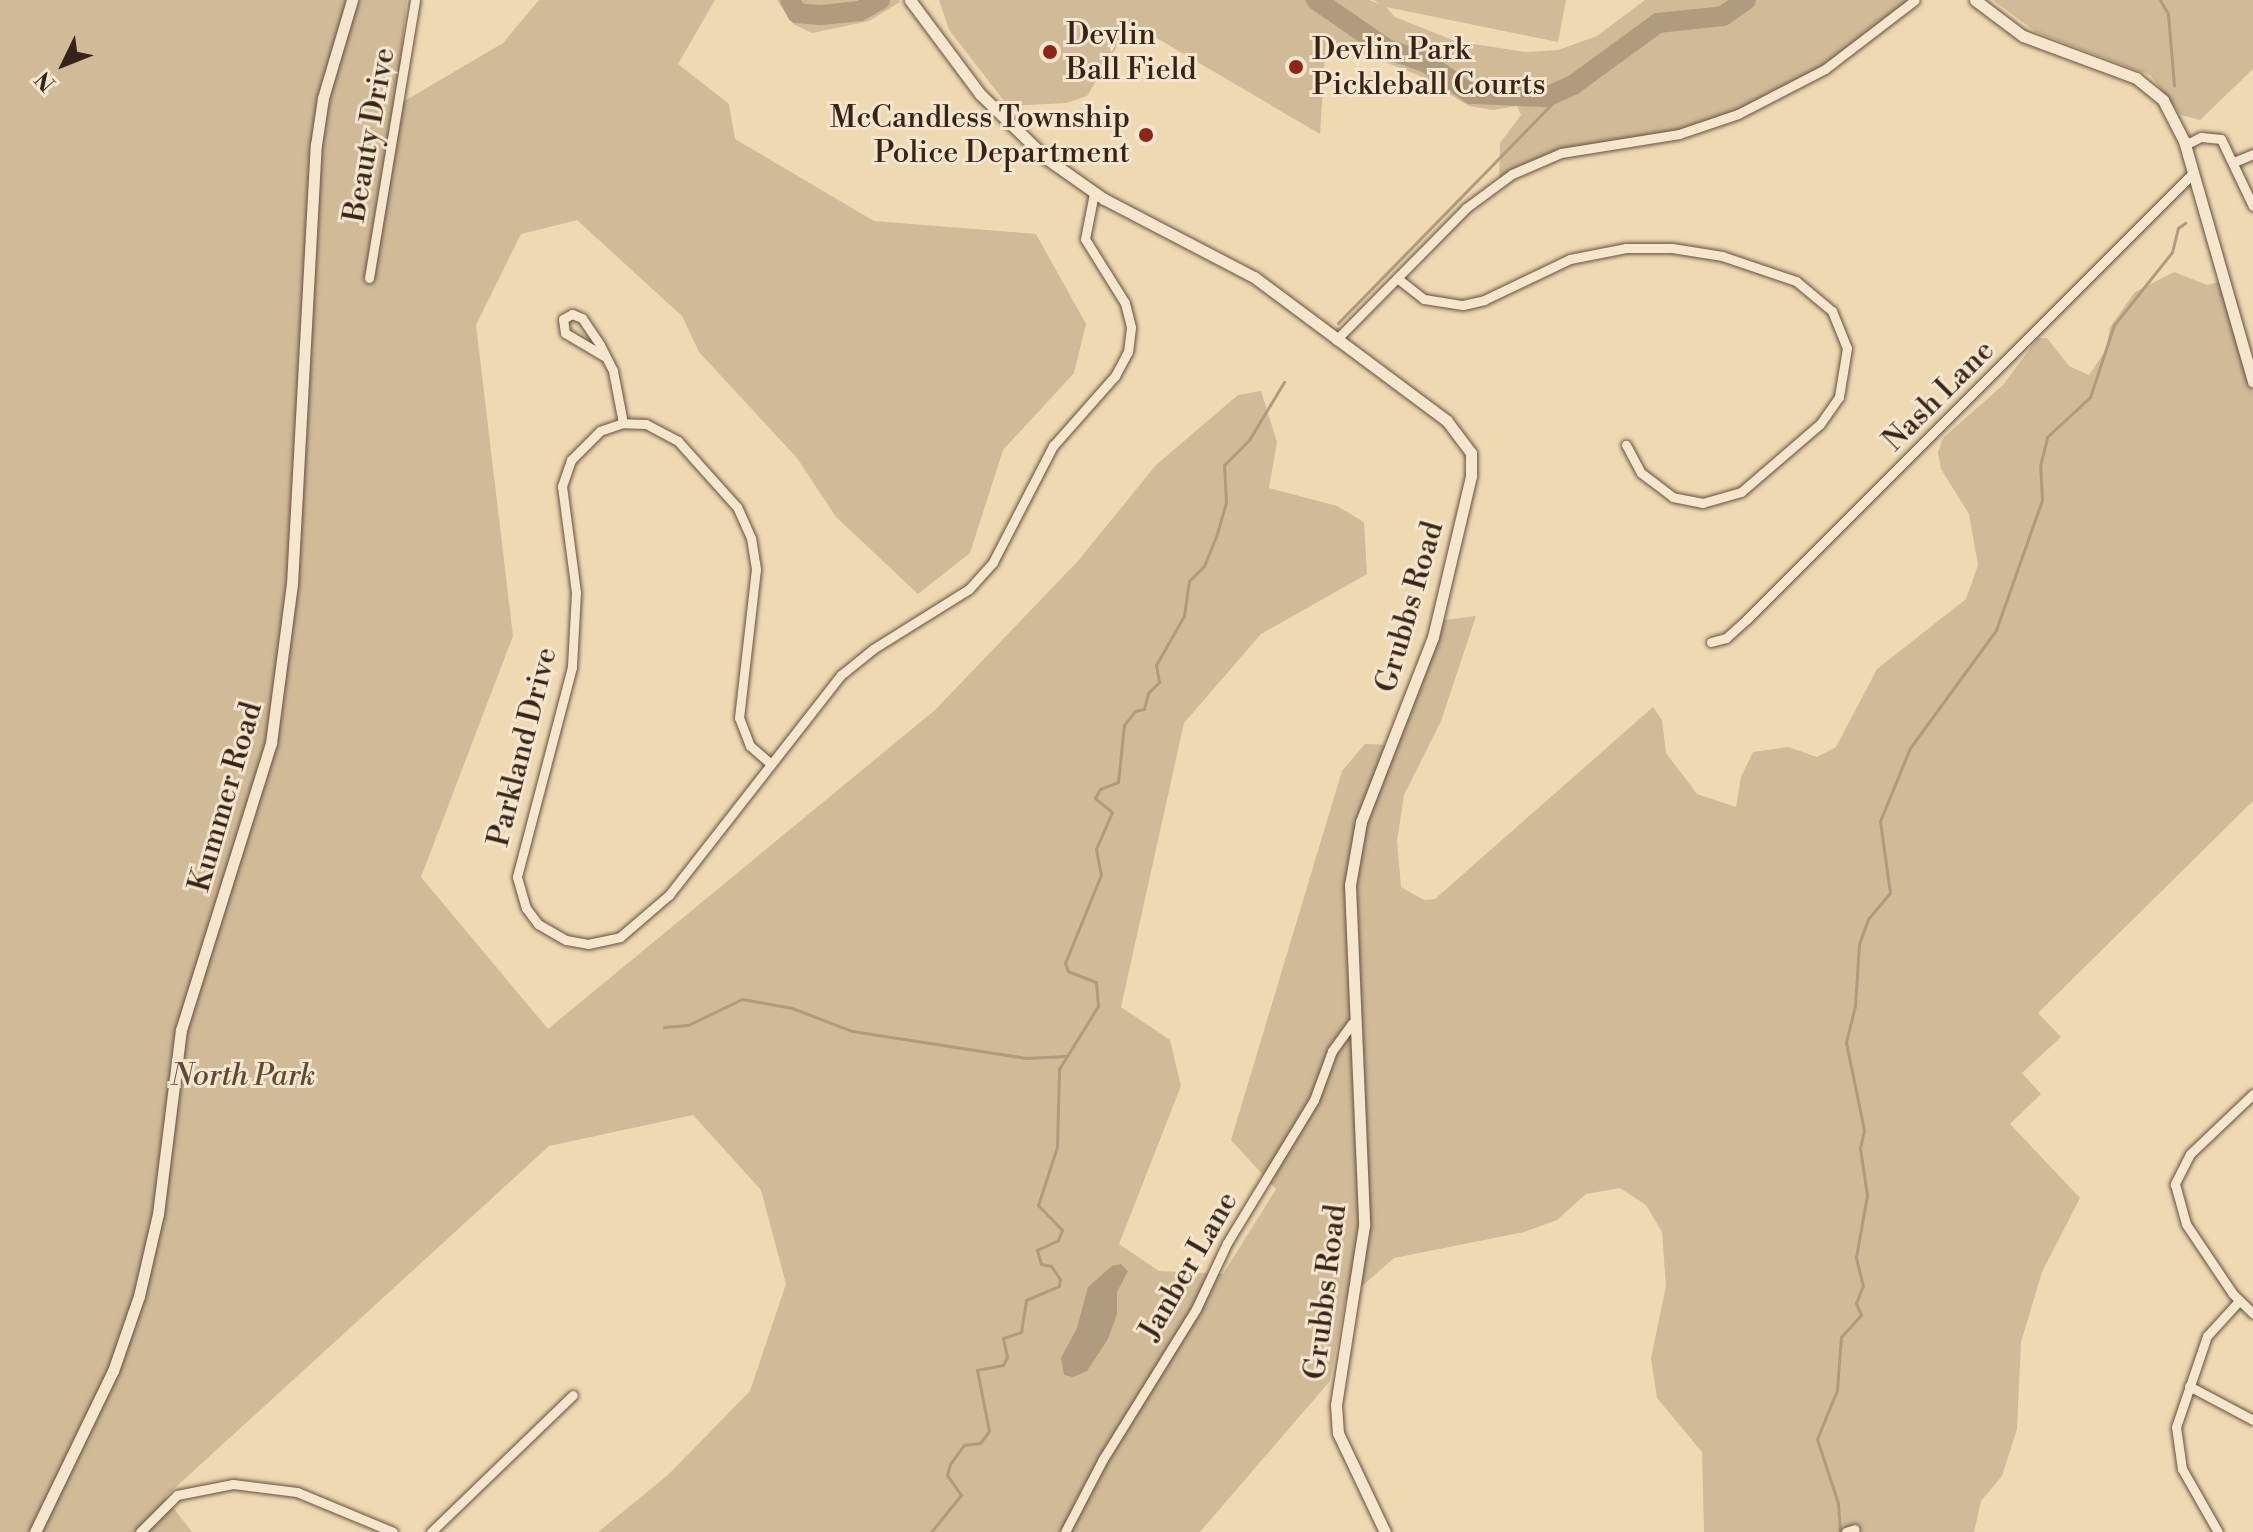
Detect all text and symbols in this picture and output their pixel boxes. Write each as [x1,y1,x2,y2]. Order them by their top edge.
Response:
place label: Devlin Ball Field [1066,17,1197,88]
north arrow [24,24,104,104]
place label: Devlin Park Pickleball Courts [1312,32,1546,102]
marker: Devlin Ball Field [1041,43,1059,61]
street label: Beauty Drive [337,45,403,225]
marker: Devlin Park Pickleball Courts [1287,58,1305,76]
text: N [30,65,62,96]
place label: McCandless Township Police Department [830,100,1130,170]
marker: McCandless Township Police Department [1137,126,1155,144]
street label: Nash Lane [1876,333,2002,459]
street label: Grubbs Road [1368,517,1452,697]
street label: Parkland Drive [481,644,565,850]
street label: Kummer Road [182,698,270,896]
park label: North Park [170,1058,316,1094]
street label: Janber Lane [1132,1185,1246,1347]
street label: Grubbs Road [1297,1202,1355,1382]

